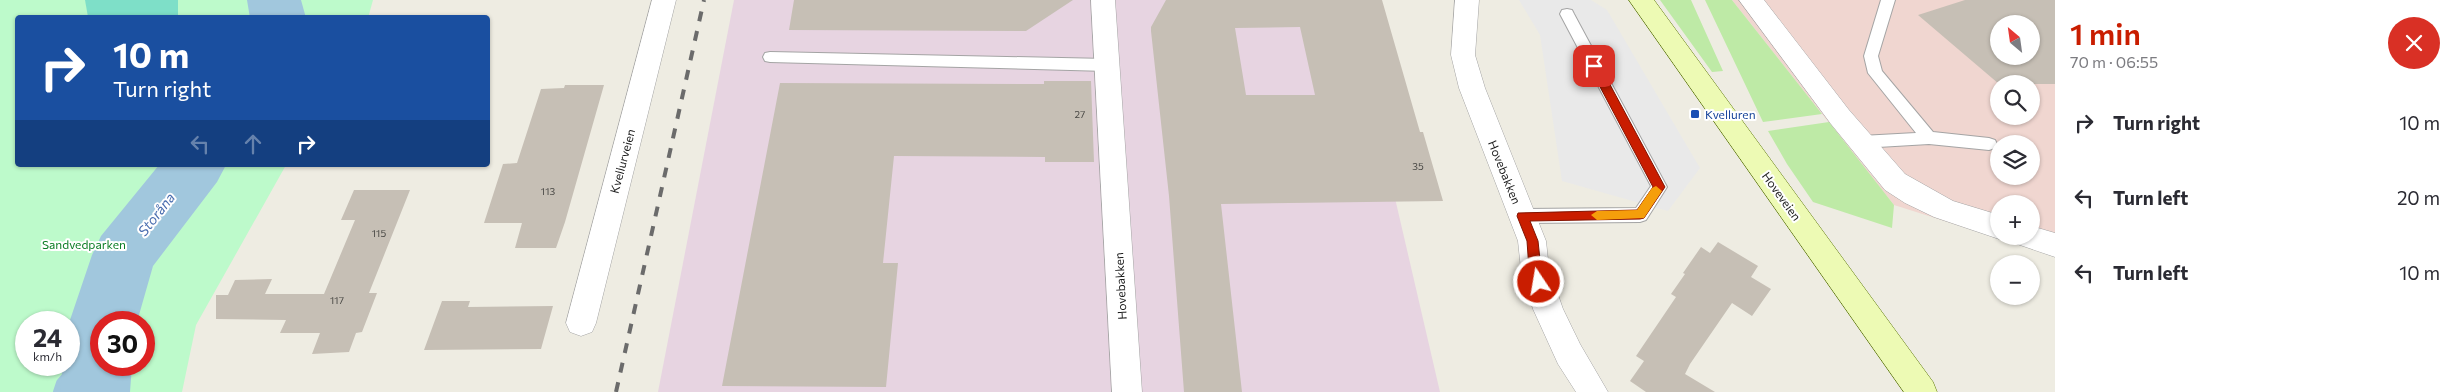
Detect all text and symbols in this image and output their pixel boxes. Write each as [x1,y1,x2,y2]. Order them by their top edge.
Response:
text: 1 min [2070,14,2141,51]
north arrow [1990,15,2040,65]
map controls [1990,15,2040,305]
button: close [2388,17,2440,69]
text: 10 m [113,32,189,75]
icon: right [30,35,95,100]
pin [1573,45,1615,87]
icon: arrive [1580,52,1608,80]
text: 70 m · 06:55 [2070,52,2158,71]
text: Turn right [113,75,211,102]
button: search [1990,75,2040,125]
place label: Kvelluren [1705,107,1756,121]
house number: 27 [1075,108,1085,120]
marker: Kvelluren [1689,108,1701,120]
icon: right [2070,109,2098,137]
text: Turn right [2113,111,2200,134]
text: 10 m [2399,111,2440,134]
street label: Kvellurveien [607,127,637,195]
icon: left [186,130,214,158]
icon: ahead [239,130,267,158]
icon: right [292,130,320,158]
button: layers [1990,135,2040,185]
street label: Hovebakken [1486,138,1524,206]
house number: 35 [1412,160,1424,172]
street label: Hoveveien [1760,169,1804,223]
icon: left [2070,184,2098,212]
house number: 113 [541,185,555,197]
text: Turn left [2113,186,2188,209]
text: 20 m [2397,186,2440,209]
water label: Storåna [134,189,178,239]
button: + [1990,195,2040,245]
house number: 115 [372,227,386,239]
park label: Sandvedparken [42,237,126,251]
street label: Hovebakken [1111,252,1129,320]
position arrow [1512,255,1564,307]
button: − [1990,255,2040,305]
icon: left [2070,259,2098,287]
text: Turn left [2113,261,2188,284]
text: 10 m [2399,261,2440,284]
house number: 117 [330,294,344,306]
speed limit sign: 30 [90,311,155,376]
text: 24 [33,322,62,352]
text: km/h [33,349,62,363]

